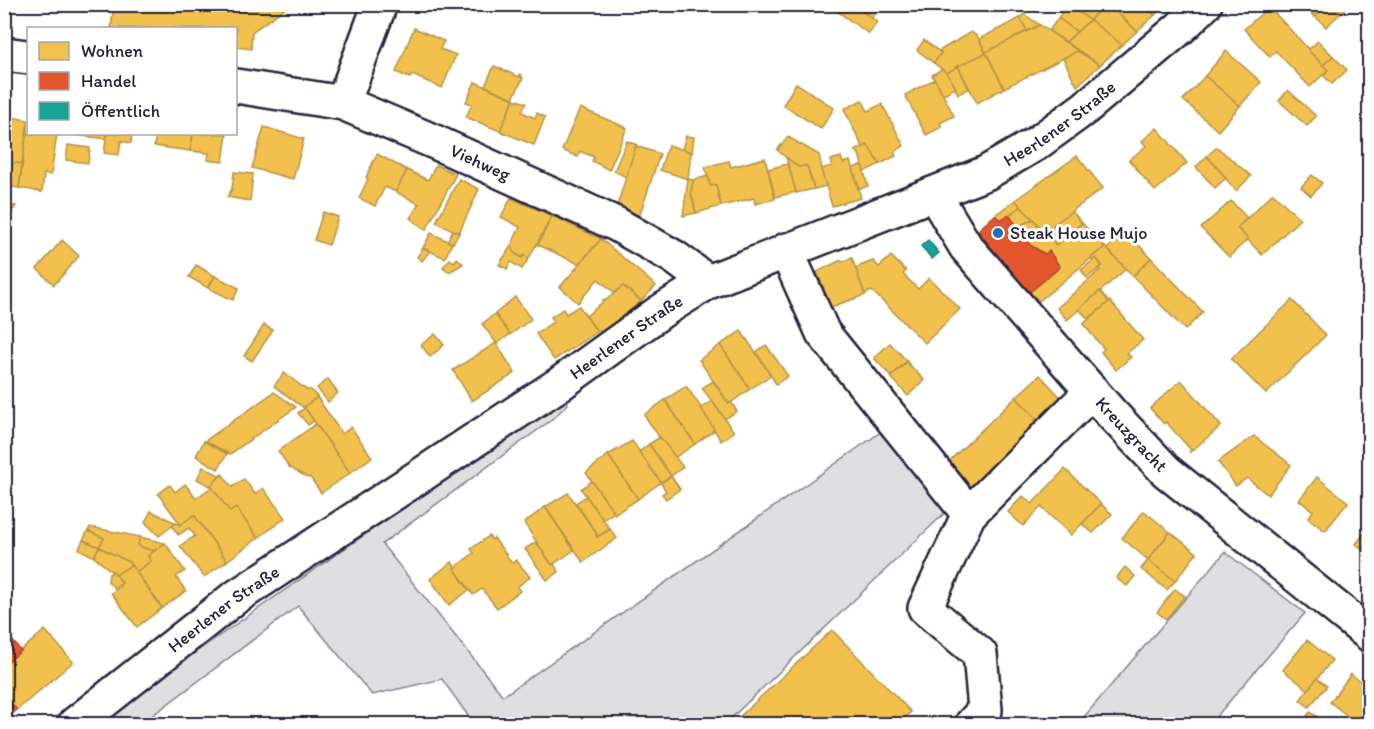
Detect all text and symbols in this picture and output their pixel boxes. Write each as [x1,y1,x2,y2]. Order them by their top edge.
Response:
legend [27,27,237,135]
text: Wohnen [81,40,143,62]
text: Handel [81,70,136,92]
street label: Heerlener Straße [1000,76,1120,171]
text: Öffentlich [81,100,160,122]
street label: Viehweg [447,139,515,186]
place label: Steak House Mujo [1010,222,1148,244]
marker: Steak House Mujo [991,226,1005,240]
street label: Heerlener Straße [565,290,687,384]
street label: Kreuzgracht [1091,392,1172,477]
street label: Heerlener Straße [163,561,283,657]

